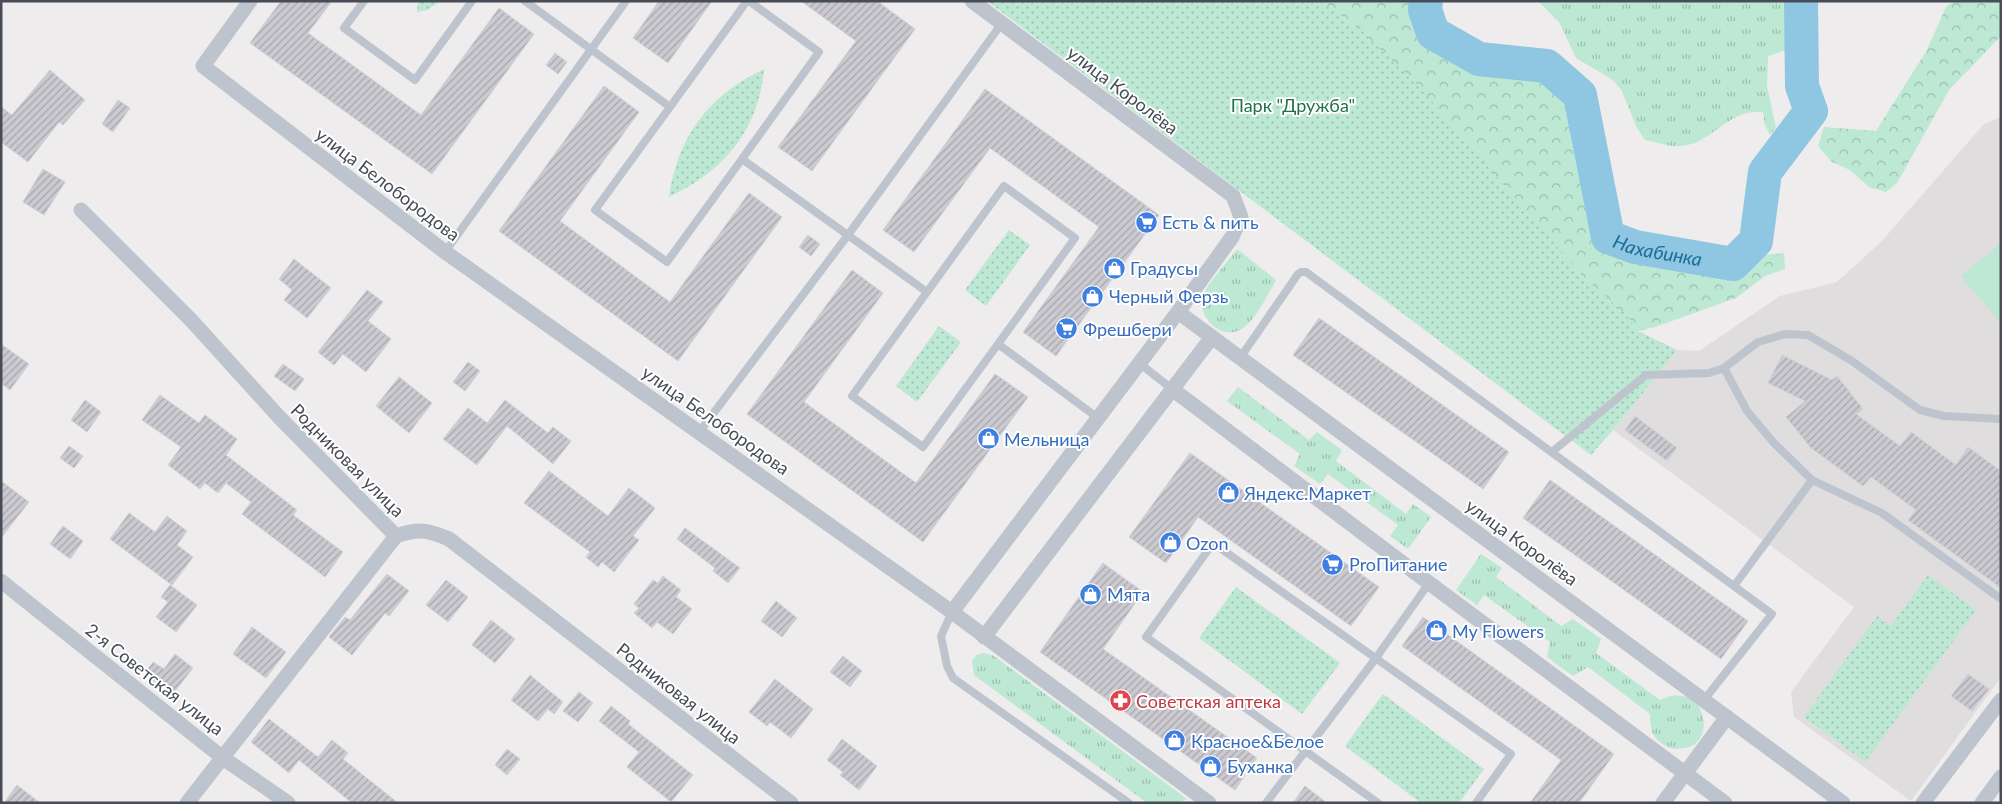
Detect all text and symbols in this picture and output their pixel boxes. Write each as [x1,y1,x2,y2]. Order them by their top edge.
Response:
street label: улица Королёва [1063,41,1183,139]
park label: Парк "Дружба" [1231,94,1355,116]
street label: улица Белобородова [312,123,464,245]
supermarket icon: Есть & пить [1134,210,1158,234]
place label: Есть & пить [1162,211,1259,233]
water label: Нахабинка [1610,229,1704,270]
shop icon: Градусы [1102,256,1126,280]
place label: Градусы [1130,257,1198,279]
shop icon: Черный Ферзь [1081,284,1105,308]
place label: Черный Ферзь [1109,285,1229,307]
supermarket icon: Фрешбери [1055,317,1079,341]
place label: Фрешбери [1083,318,1172,340]
street label: улица Белобородова [638,361,794,479]
street label: Родниковая улица [287,399,409,521]
shop icon: Мельница [976,427,1000,451]
place label: Мельница [1004,428,1089,450]
shop icon: Яндекс.Маркет [1216,481,1240,505]
place label: Яндекс.Маркет [1243,482,1371,504]
street label: улица Королёва [1462,494,1582,590]
shop icon: Ozon [1158,531,1182,555]
place label: Ozon [1186,532,1228,554]
supermarket icon: ProПитание [1321,552,1345,576]
place label: ProПитание [1349,553,1447,575]
shop icon: Мята [1079,582,1103,606]
place label: Мята [1107,583,1150,605]
street label: 2-я Советская улица [82,618,228,740]
shop icon: My Flowers [1424,619,1448,643]
place label: My Flowers [1452,620,1544,642]
street label: Родниковая улица [613,638,745,748]
pharmacy icon: Советская аптека [1108,689,1132,713]
place label: Советская аптека [1136,690,1281,712]
shop icon: Красное&Белое [1163,729,1187,753]
place label: Красное&Белое [1191,730,1324,752]
shop icon: Буханка [1199,754,1223,778]
place label: Буханка [1227,755,1293,777]

